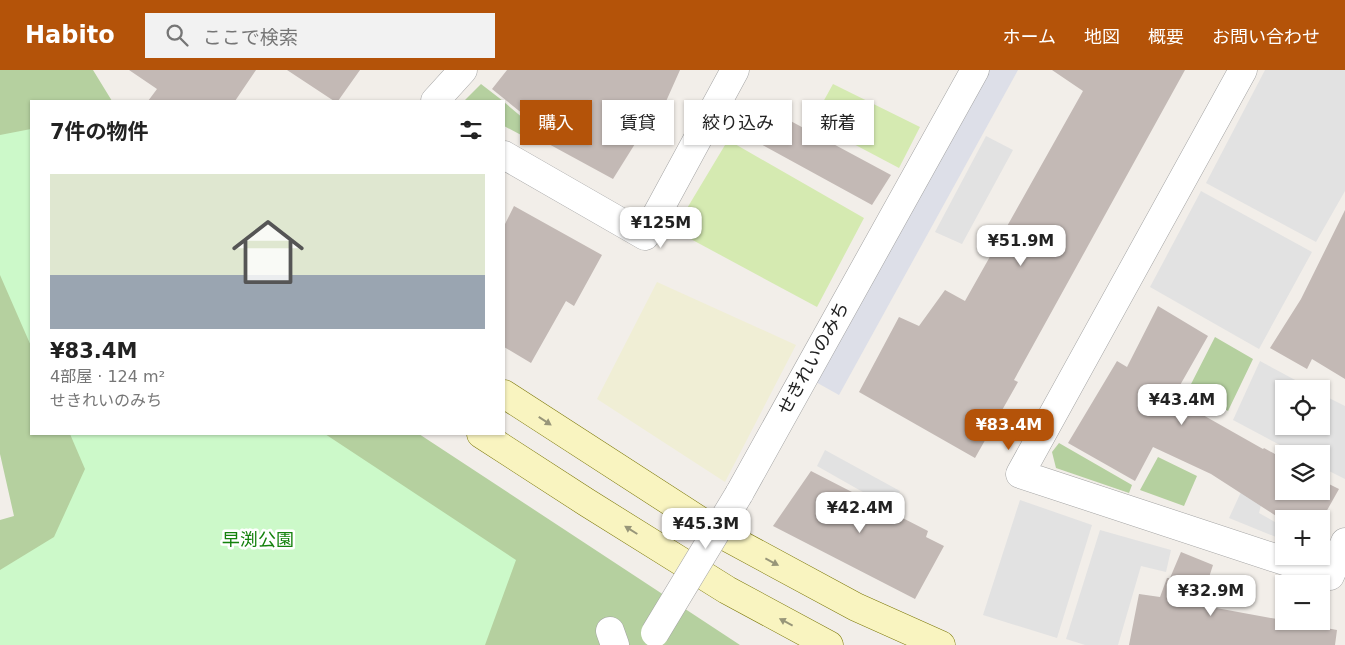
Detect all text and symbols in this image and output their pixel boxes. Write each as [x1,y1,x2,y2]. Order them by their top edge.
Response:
search box [145,13,495,58]
text: Habito [25,21,115,49]
icon: search [163,21,191,49]
text: ここで検索 [203,26,298,48]
text: ホーム [1003,26,1056,47]
text: 地図 [1084,26,1120,47]
text: 概要 [1148,26,1184,47]
text: お問い合わせ [1212,26,1320,47]
chip: 購入 [520,100,592,145]
chip: 賃貸 [602,100,674,145]
chip: 絞り込み [684,100,792,145]
chip: 新着 [802,100,874,145]
icon: filters [457,116,485,144]
text: 7件の物件 [50,120,149,144]
pin: ¥125M [626,206,696,249]
icon: home [223,207,313,297]
text: ¥125M [631,213,691,232]
pin: ¥51.9M [980,224,1062,267]
text: ¥51.9M [988,231,1054,250]
street label: せきれいのみち [773,298,853,418]
text: ¥83.4M [50,339,137,363]
text: 4部屋 · 124 m² [50,367,165,386]
map controls [1275,380,1330,630]
button: locate [1275,380,1330,435]
pin: ¥43.4M [1141,384,1223,426]
text: ¥43.4M [1149,390,1215,409]
text: せきれいのみち [50,391,162,410]
pin: ¥83.4M [968,408,1050,451]
text: ¥83.4M [976,415,1042,434]
one-way arrow [538,416,551,426]
button: layers [1275,445,1330,500]
pin: ¥42.4M [819,492,901,534]
text: ¥42.4M [827,498,893,517]
pin: ¥45.3M [665,508,747,550]
button: + [1275,510,1330,565]
text: ¥45.3M [673,514,739,533]
one-way arrow [625,526,638,535]
park label: 早渕公園 [222,529,294,550]
one-way arrow [765,558,779,566]
pin: ¥32.9M [1170,574,1252,617]
button: − [1275,575,1330,630]
text: ¥32.9M [1178,581,1244,600]
one-way arrow [779,618,793,626]

